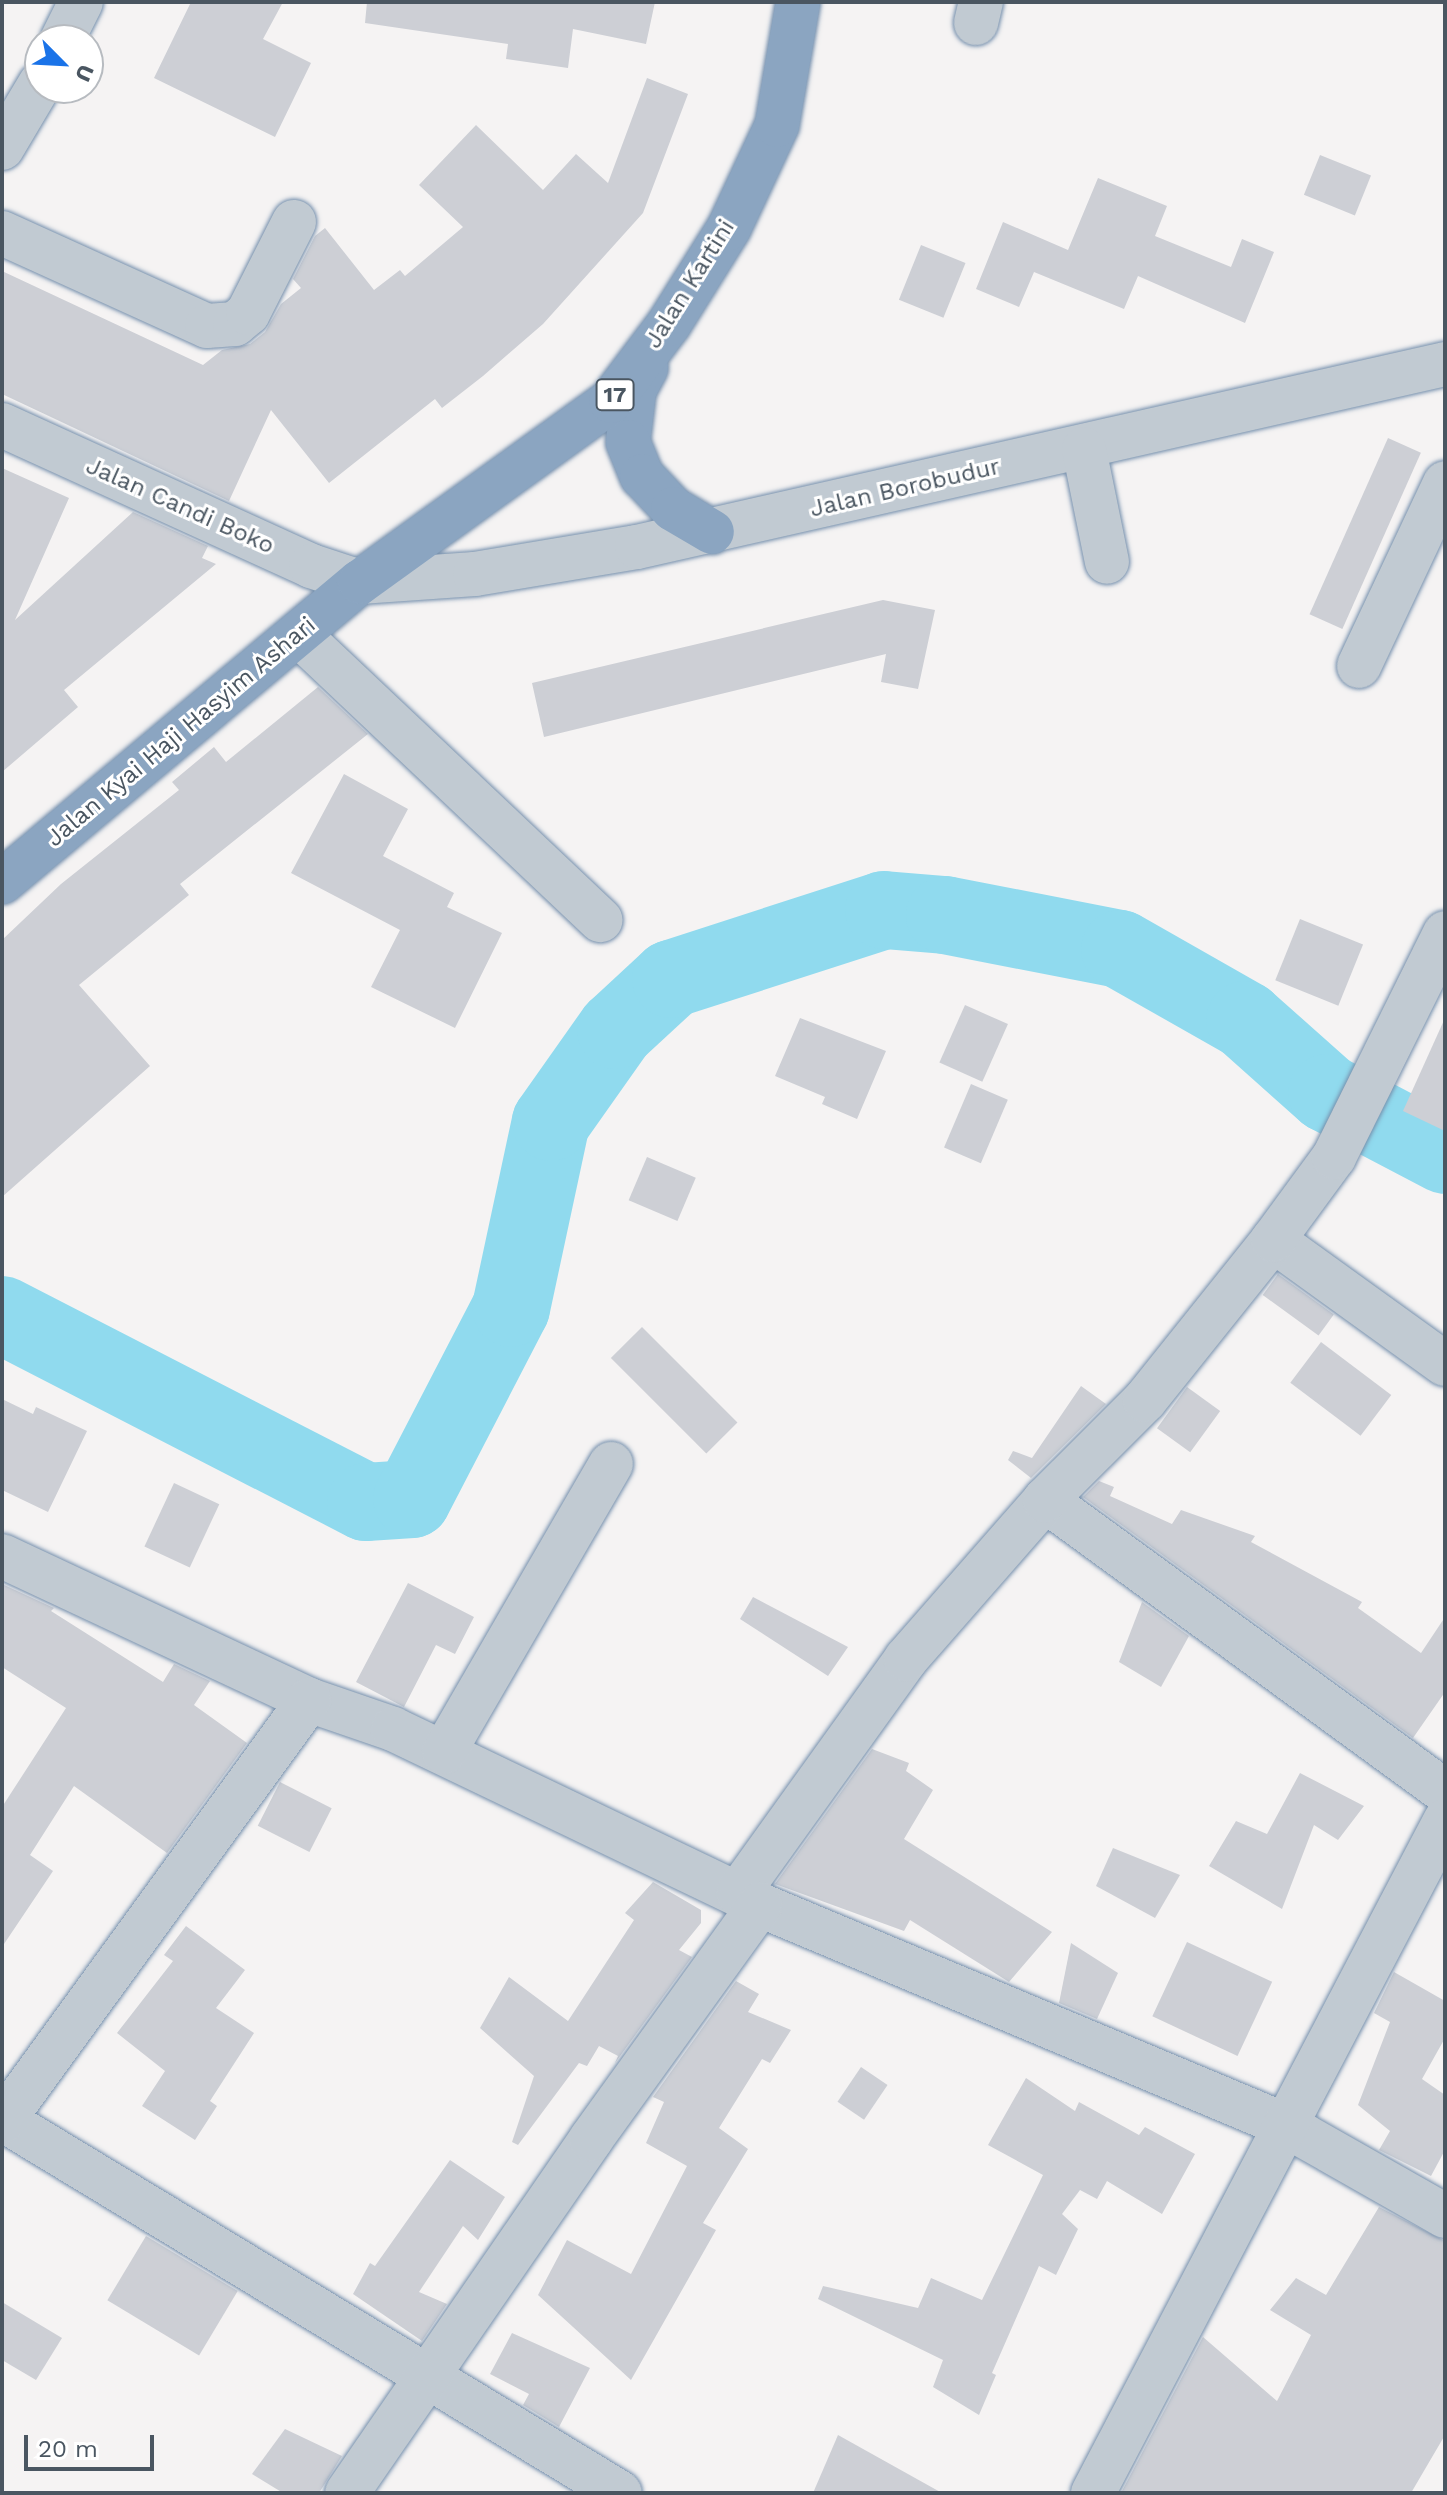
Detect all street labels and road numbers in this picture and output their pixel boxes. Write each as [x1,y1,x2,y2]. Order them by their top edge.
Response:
street label: Jalan Kartini [639,214,741,354]
road number: 17 [595,377,635,413]
street label: Jalan Candi Boko [81,452,279,560]
street label: Jalan Borobudur [807,452,1003,524]
street label: Jalan Kyai Haji Hasyim Ashari [40,611,322,853]

